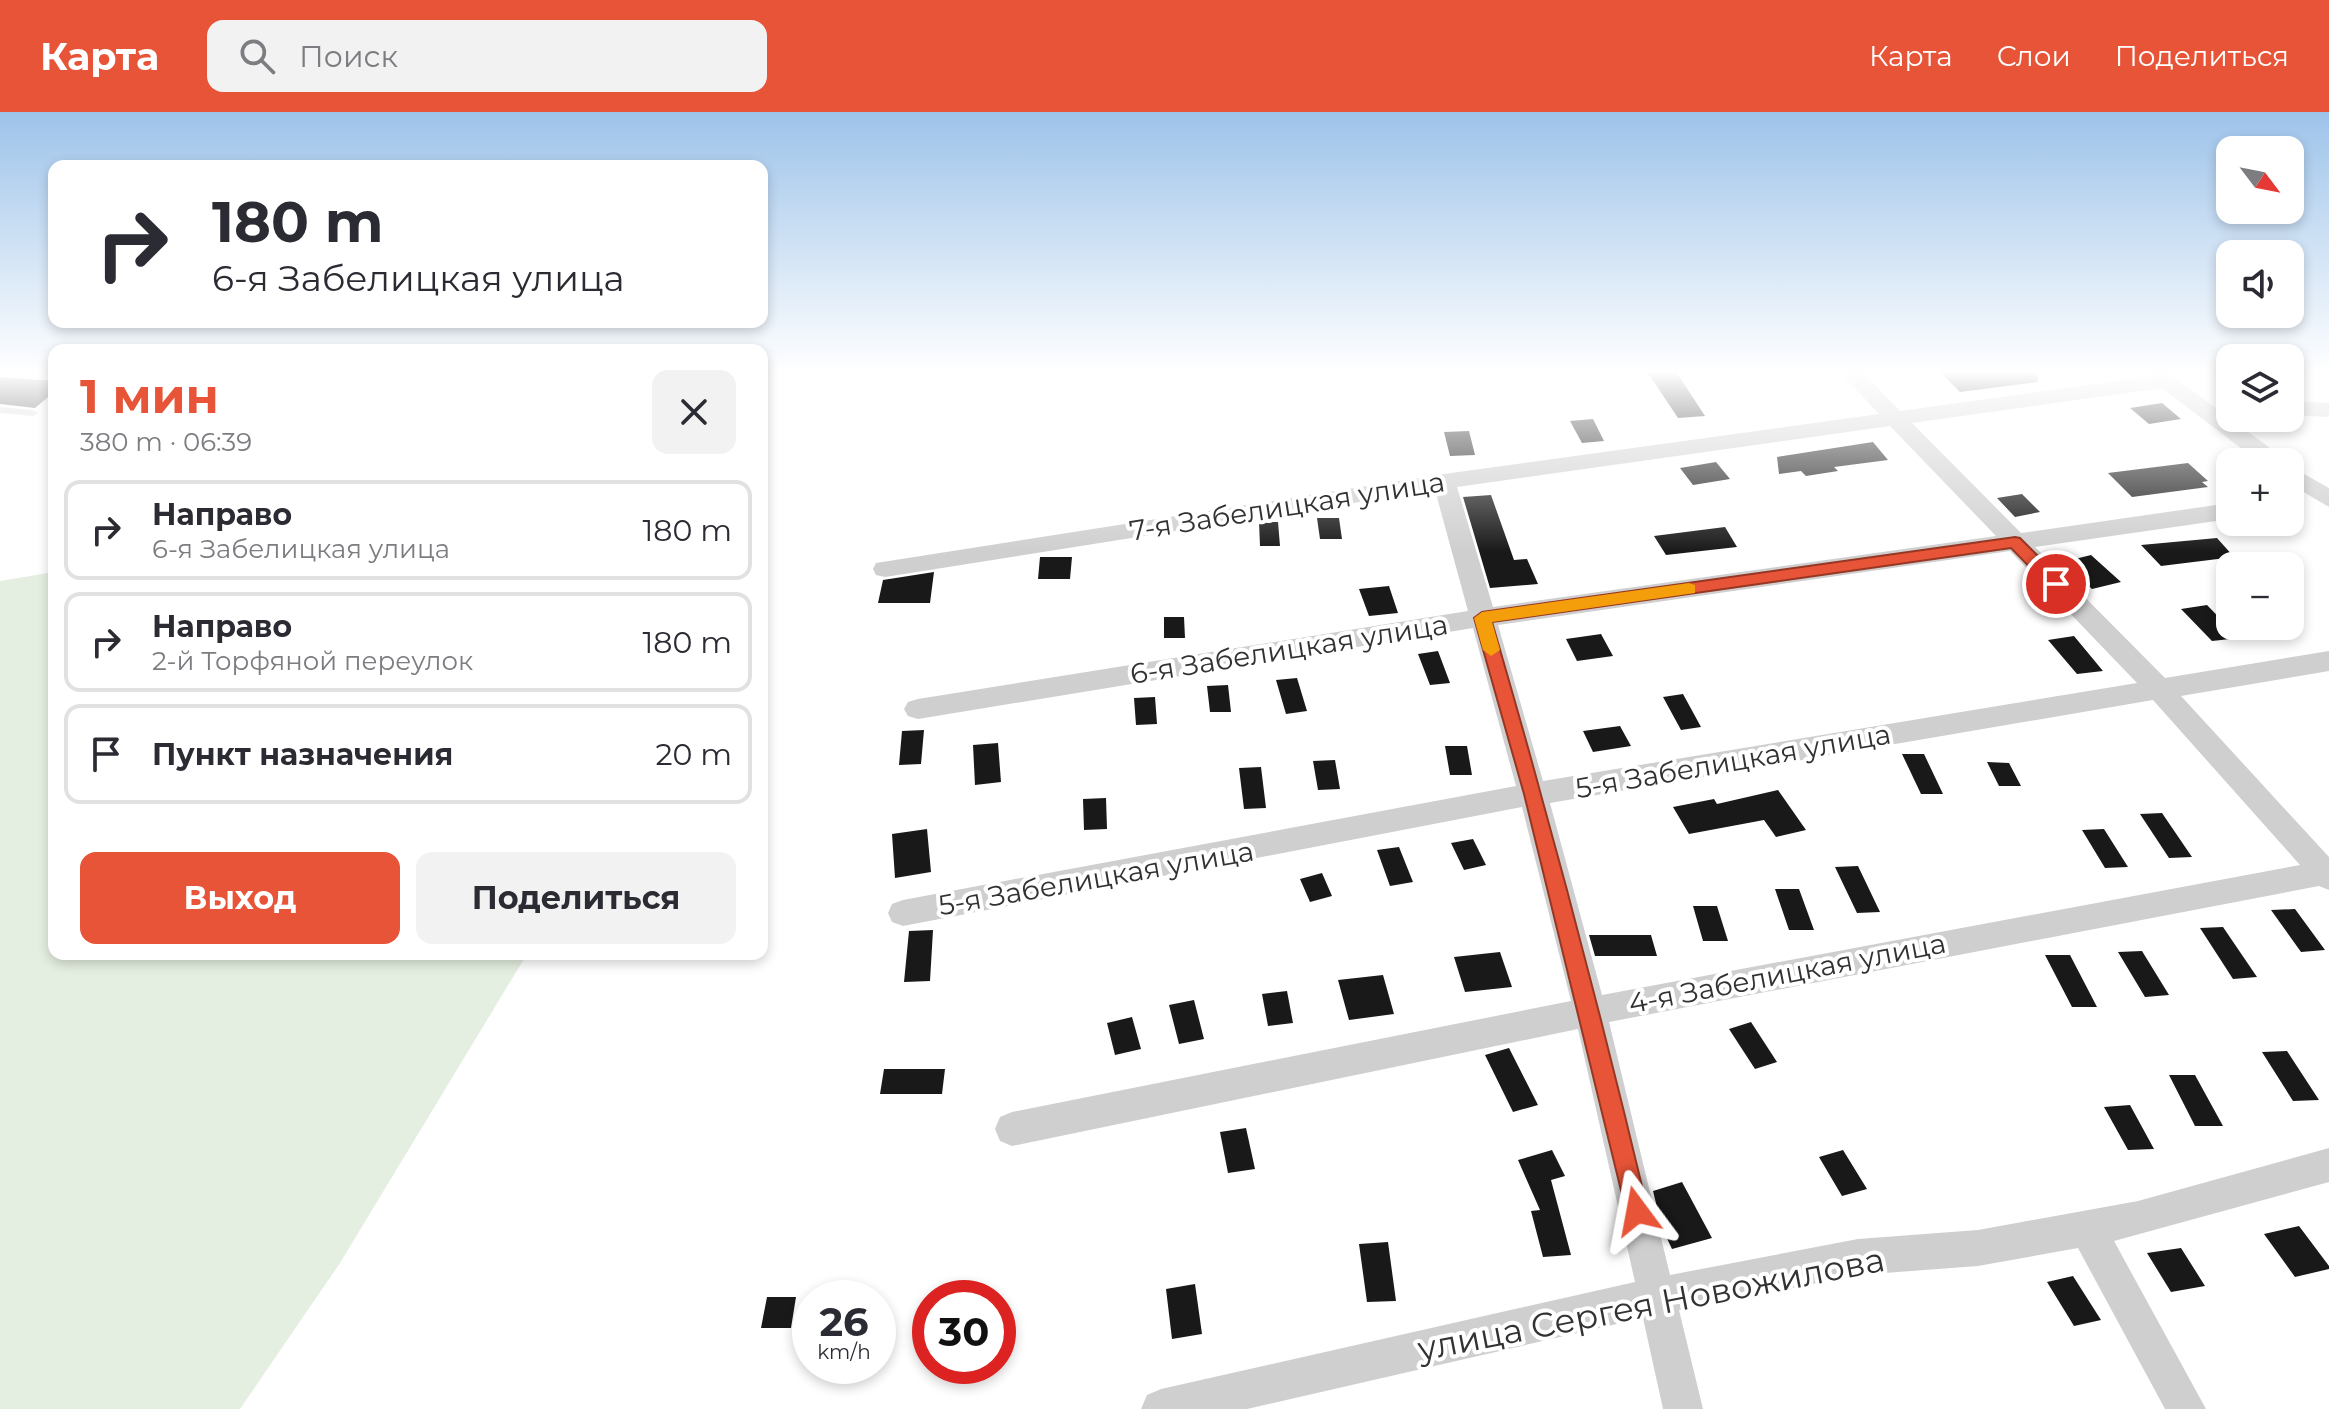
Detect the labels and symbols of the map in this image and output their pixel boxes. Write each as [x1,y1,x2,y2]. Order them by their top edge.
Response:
north arrow [2216,136,2304,224]
street label: 7-я Забелицкая улица [1127,464,1447,548]
pin [2022,550,2090,618]
street label: 6-я Забелицкая улица [1128,607,1450,691]
street label: 5-я Забелицкая улица [1573,717,1893,805]
street label: 5-я Забелицкая улица [936,834,1256,922]
street label: 4-я Забелицкая улица [1625,926,1949,1020]
position arrow [1595,1169,1679,1253]
street label: улица Сергея Новожилова [1413,1238,1888,1370]
speed limit sign: 30 [912,1280,1016,1384]

